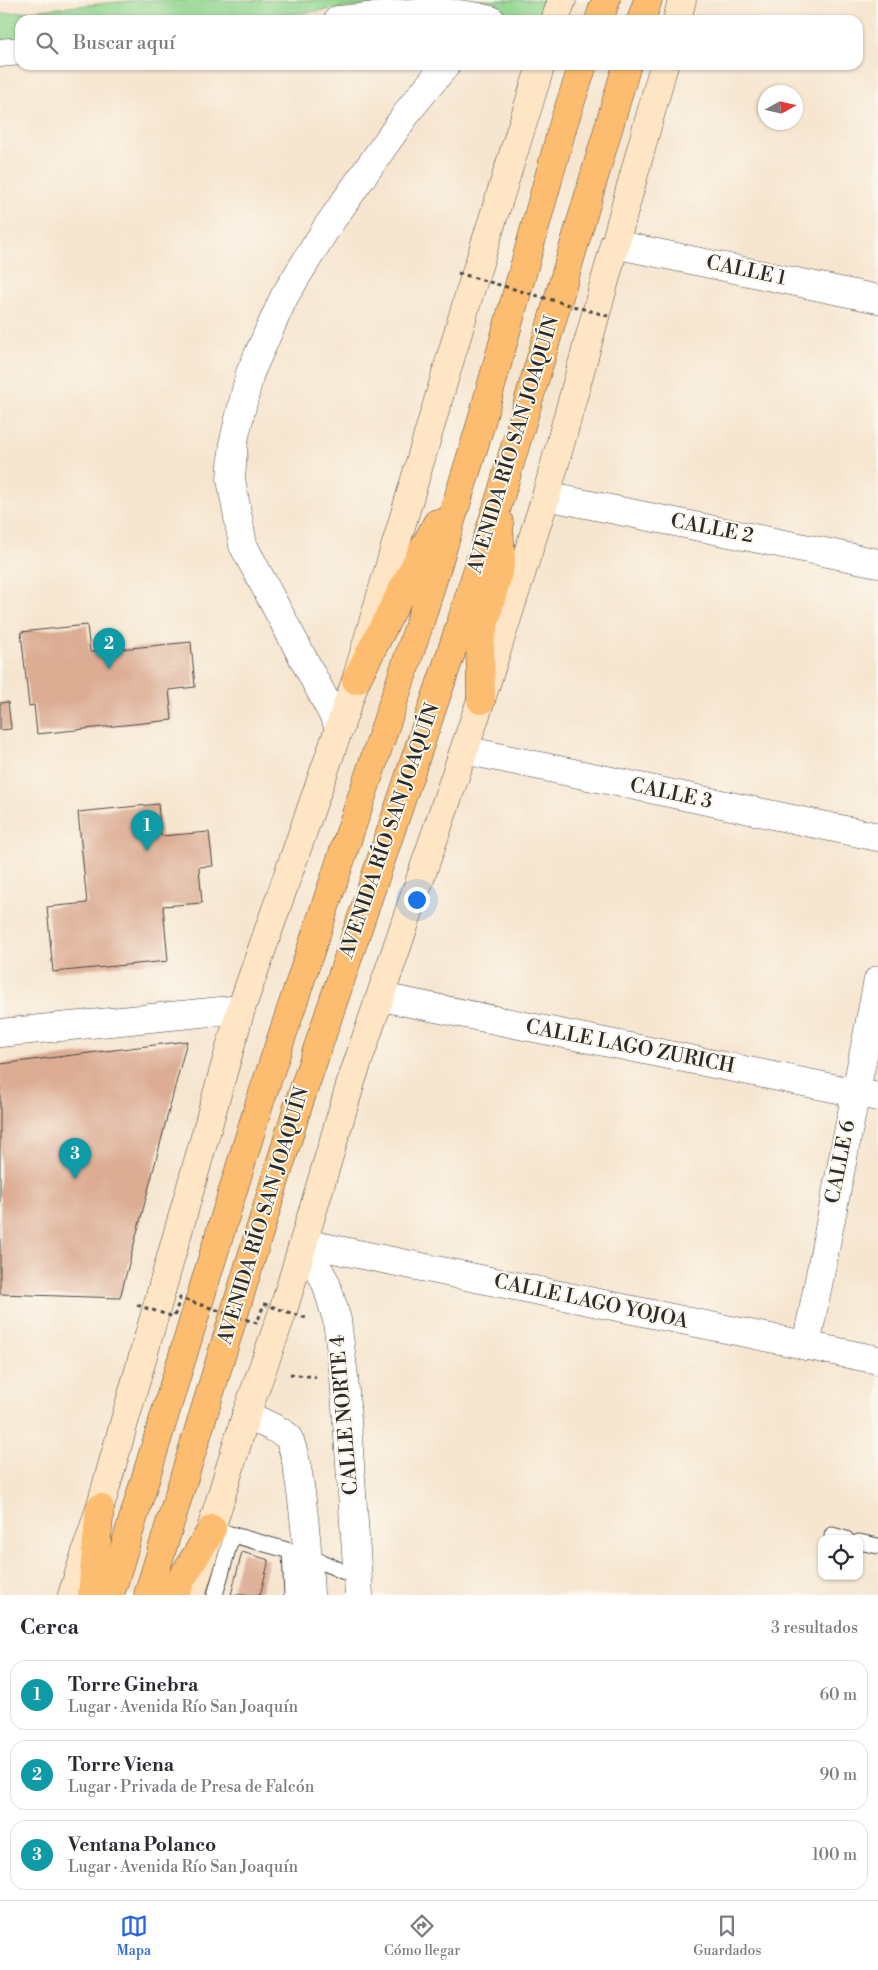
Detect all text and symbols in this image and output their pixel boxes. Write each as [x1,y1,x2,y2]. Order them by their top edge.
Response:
search box [15,15,863,70]
icon: search [33,29,61,57]
text: Buscar aquí [73,31,175,55]
north arrow [758,85,803,130]
street label: CALLE 1 [704,250,789,292]
street label: AVENIDA RÍO SAN JOAQUÍN [462,313,565,578]
street label: CALLE 2 [668,509,756,549]
pin: 2 [93,628,125,669]
street label: AVENIDA RÍO SAN JOAQUÍN [333,700,446,963]
street label: CALLE 3 [628,773,714,815]
pin: 1 [131,810,163,851]
your location [404,887,430,913]
street label: CALLE LAGO ZURICH [523,1014,737,1080]
street label: AVENIDA RÍO SAN JOAQUÍN [212,1084,315,1349]
street label: CALLE 6 [821,1118,861,1206]
pin: 3 [59,1138,91,1179]
street label: CALLE LAGO YOJOA [492,1269,692,1335]
street label: CALLE NORTE 4 [326,1334,364,1496]
map controls [818,1535,863,1580]
button: locate [818,1535,863,1580]
text: Cerca [20,1615,79,1641]
text: 3 resultados [771,1618,858,1638]
text: Torre Ginebra [68,1673,198,1697]
text: 1 [33,1685,41,1705]
text: 60 m [819,1685,857,1705]
text: Lugar · Avenida Río San Joaquín [68,1697,298,1717]
text: Torre Viena [68,1753,174,1777]
text: 2 [32,1765,42,1785]
text: 90 m [819,1765,857,1785]
text: Lugar · Privada de Presa de Falcón [68,1777,314,1797]
text: Ventana Polanco [68,1833,216,1857]
text: 3 [32,1845,42,1865]
text: 100 m [812,1845,857,1865]
text: Lugar · Avenida Río San Joaquín [68,1857,298,1877]
tab: Mapa [116,1912,151,1960]
tab: Cómo llegar [384,1912,460,1960]
tab: Guardados [693,1912,762,1960]

